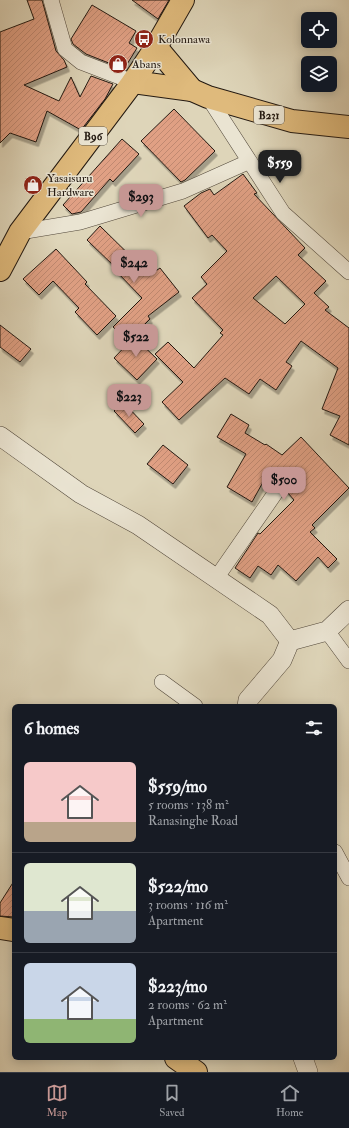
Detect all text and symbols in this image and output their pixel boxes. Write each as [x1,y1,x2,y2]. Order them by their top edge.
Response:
map controls [301,12,337,92]
button: locate [301,12,337,48]
bus stop icon: Kolonnawa [133,28,155,50]
place label: Kolonnawa [158,32,211,47]
shop icon: Abans [107,53,129,75]
button: layers [301,56,337,92]
place label: Abans [131,57,161,72]
road number: B231 [254,106,284,124]
road number: B96 [79,127,107,145]
pin: $559 [256,150,304,184]
text: $559 [267,155,293,171]
place label: Yasaisuru Hardware [47,171,94,200]
shop icon: Yasaisuru Hardware [22,174,44,196]
pin: $293 [117,184,165,218]
text: $293 [128,189,154,205]
pin: $242 [110,250,158,284]
text: $242 [120,255,148,271]
pin: $522 [112,324,160,358]
text: $522 [123,329,149,345]
pin: $223 [105,384,153,418]
text: $223 [116,389,142,405]
pin: $500 [260,467,308,501]
text: $500 [271,472,297,488]
icon: filters [303,717,325,739]
text: 6 homes [24,718,79,739]
text: $559/mo [148,776,207,797]
icon: home [56,778,104,826]
text: 5 rooms · 138 m² [148,797,229,813]
text: Ranasinghe Road [148,813,238,829]
text: $522/mo [148,876,208,897]
icon: home [56,879,104,927]
text: 3 rooms · 116 m² [148,897,228,913]
text: Apartment [148,913,204,929]
text: $223/mo [148,976,207,997]
icon: home [56,979,104,1027]
text: 2 rooms · 62 m² [148,997,227,1013]
text: Apartment [148,1013,204,1029]
tab: Map [46,1082,68,1119]
tab: Saved [159,1082,184,1119]
tab: Home [276,1082,303,1119]

